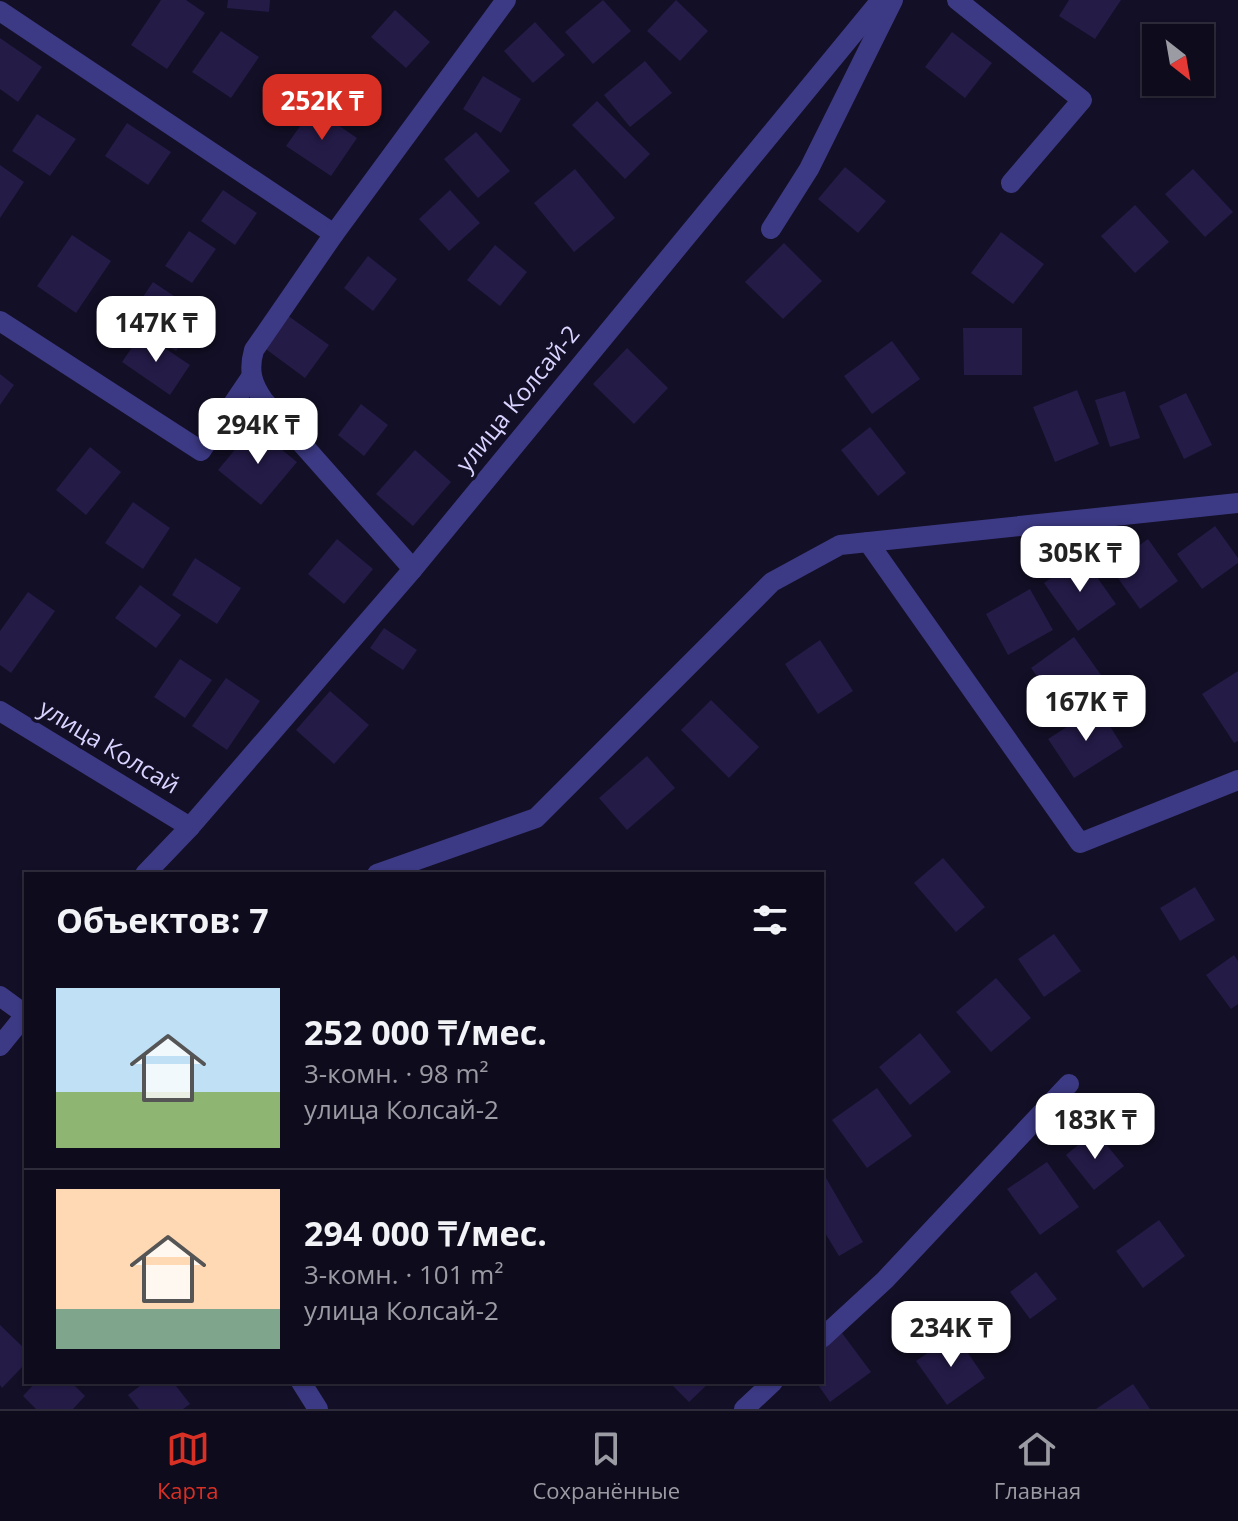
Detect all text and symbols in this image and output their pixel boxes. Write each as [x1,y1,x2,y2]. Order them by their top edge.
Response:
north arrow [1142,24,1214,96]
map controls [1142,24,1214,96]
pin: 252K ₸ [257,74,387,142]
text: 252K ₸ [281,82,363,118]
pin: 147K ₸ [91,296,221,364]
text: 147K ₸ [115,304,197,340]
street label: улица Колсай-2 [447,318,586,478]
pin: 294K ₸ [193,398,323,466]
text: 294K ₸ [217,406,299,442]
pin: 305K ₸ [1015,526,1145,594]
text: 305K ₸ [1039,534,1121,570]
pin: 167K ₸ [1021,675,1151,743]
text: 167K ₸ [1045,683,1127,719]
street label: улица Колсай [33,691,186,801]
text: Объектов: 7 [56,897,269,943]
icon: filters [748,898,792,942]
text: 252 000 ₸/мес. [304,1009,547,1055]
icon: home [120,1020,216,1116]
text: 3-комн. · 98 m² [304,1055,489,1091]
text: улица Колсай-2 [304,1091,499,1127]
pin: 183K ₸ [1030,1093,1160,1161]
text: 183K ₸ [1054,1101,1136,1137]
text: 294 000 ₸/мес. [304,1210,547,1256]
icon: home [120,1221,216,1317]
text: 3-комн. · 101 m² [304,1256,503,1292]
text: улица Колсай-2 [304,1292,499,1328]
pin: 234K ₸ [886,1301,1016,1369]
text: 234K ₸ [910,1309,992,1345]
tab: Карта [157,1427,219,1505]
tab: Сохранённые [532,1427,680,1505]
tab: Главная [994,1427,1081,1505]

